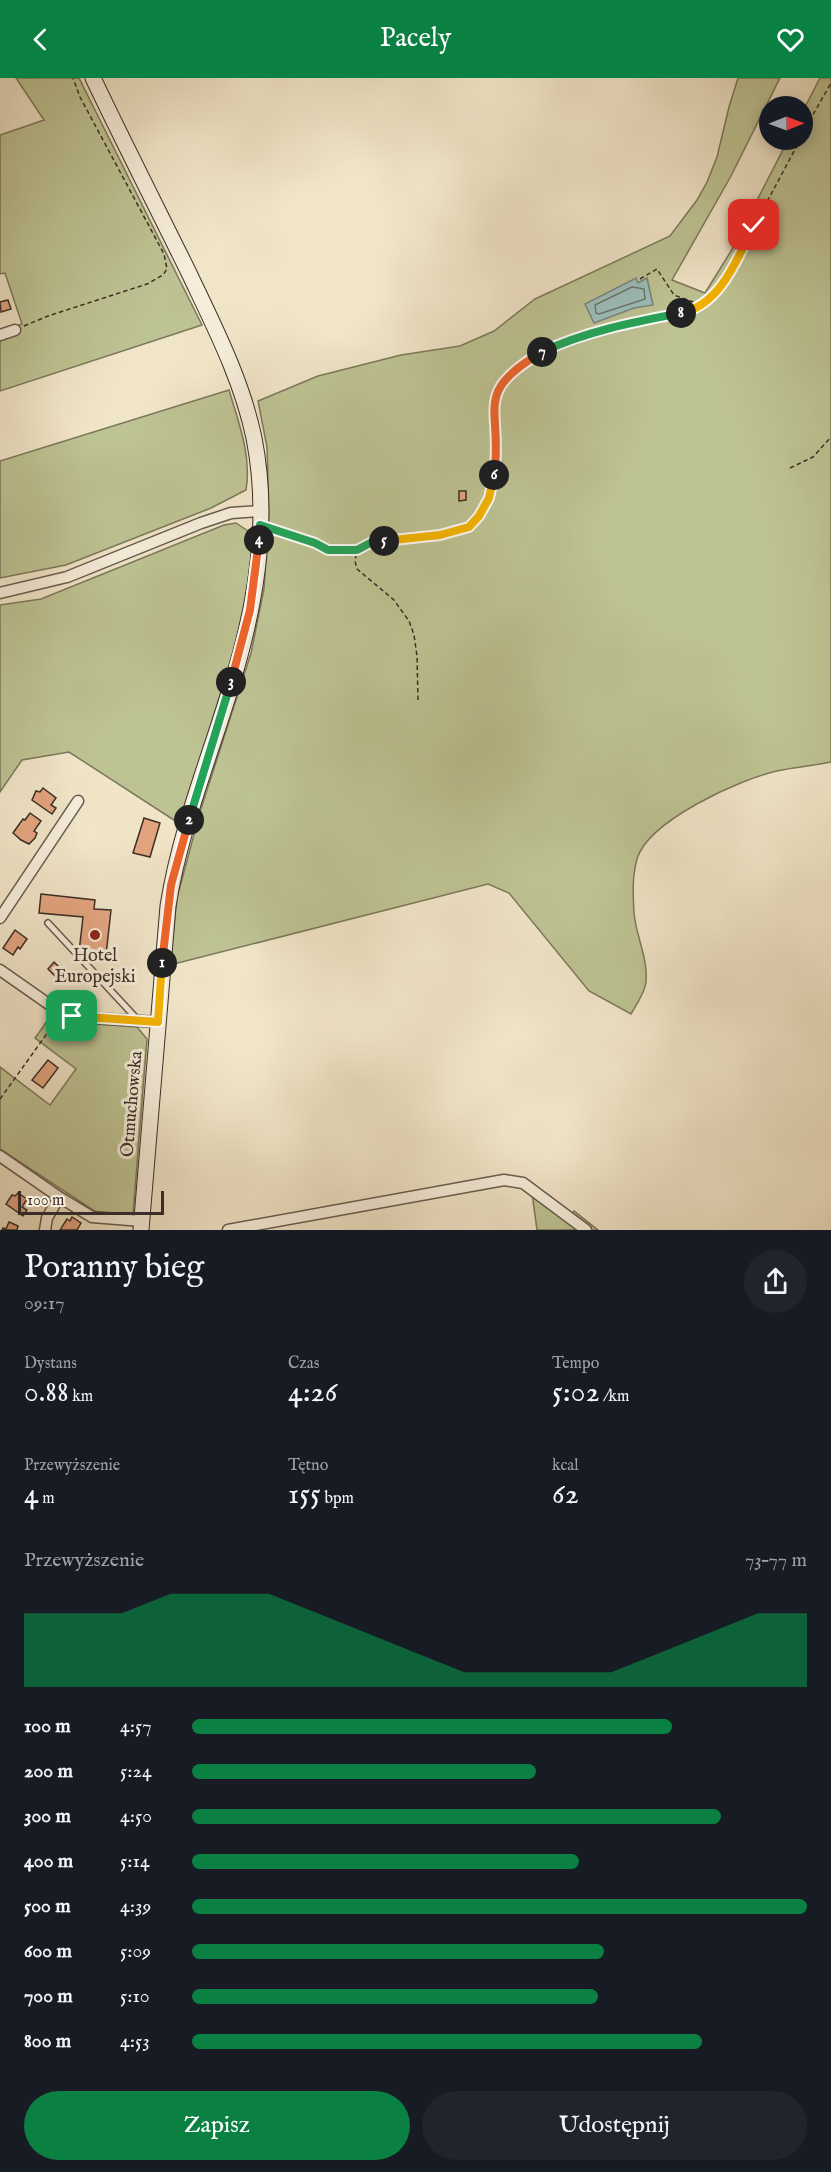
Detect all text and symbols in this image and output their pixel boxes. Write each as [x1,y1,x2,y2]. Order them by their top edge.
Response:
text: Pacely [380,22,451,56]
icon: back [24,23,57,56]
icon: heart [774,23,807,56]
north arrow [759,96,813,150]
map controls [759,96,813,150]
pin [728,199,779,250]
icon: check [737,208,770,241]
pin: 8 [666,298,696,328]
text: 8 [678,303,684,323]
pin: 7 [527,337,557,367]
text: 7 [538,342,546,362]
pin: 6 [479,460,509,490]
text: 6 [491,465,497,485]
pin: 4 [244,525,274,555]
pin: 5 [369,526,399,556]
text: 4 [255,530,263,550]
text: 5 [381,531,387,551]
pin: 3 [216,667,246,697]
text: 3 [228,672,234,692]
pin: 2 [174,805,204,835]
text: 2 [185,810,193,830]
marker: Hotel Europejski [88,928,102,942]
place label: Hotel Europejski [54,945,136,989]
pin: 1 [147,948,177,978]
text: 1 [159,953,165,973]
pin [46,990,97,1041]
icon: arrive [55,999,88,1032]
street label: Otmuchowska [116,1050,149,1158]
scale bar [18,1188,164,1216]
text: 100 m [27,1191,64,1211]
text: Poranny bieg [24,1247,204,1289]
button: share [744,1250,807,1313]
text: 09:17 [24,1291,65,1316]
text: Dystans [24,1354,77,1374]
text: Czas [288,1354,319,1374]
text: Tempo [552,1354,599,1374]
text: 0.88 [24,1374,69,1412]
text: 4:26 [288,1374,337,1412]
text: 5:02 [552,1374,600,1412]
text: km [69,1387,93,1407]
text: /km [600,1387,629,1407]
text: Przewyższenie [24,1456,120,1476]
text: Tętno [288,1456,328,1476]
text: kcal [552,1456,579,1476]
text: 4 [24,1476,39,1514]
text: 155 [288,1476,321,1514]
text: 62 [552,1476,579,1514]
text: m [39,1489,55,1509]
text: bpm [321,1489,354,1509]
text: Przewyższenie [24,1548,144,1573]
text: 73–77 m [745,1548,807,1573]
text: 100 m [24,1714,71,1739]
text: 4:57 [120,1714,152,1739]
text: 200 m [24,1759,73,1784]
text: 5:24 [120,1759,152,1784]
text: 300 m [24,1804,71,1829]
text: 4:50 [120,1804,152,1829]
text: 400 m [24,1849,73,1874]
text: 5:14 [120,1849,150,1874]
text: 500 m [24,1894,71,1919]
text: 4:39 [120,1894,151,1919]
text: 600 m [24,1939,72,1964]
text: 5:09 [120,1939,151,1964]
text: 700 m [24,1984,73,2009]
text: 5:10 [120,1984,150,2009]
text: 800 m [24,2029,71,2054]
text: 4:53 [120,2029,150,2054]
button: Zapisz [24,2091,410,2160]
button: Udostępnij [422,2091,807,2160]

